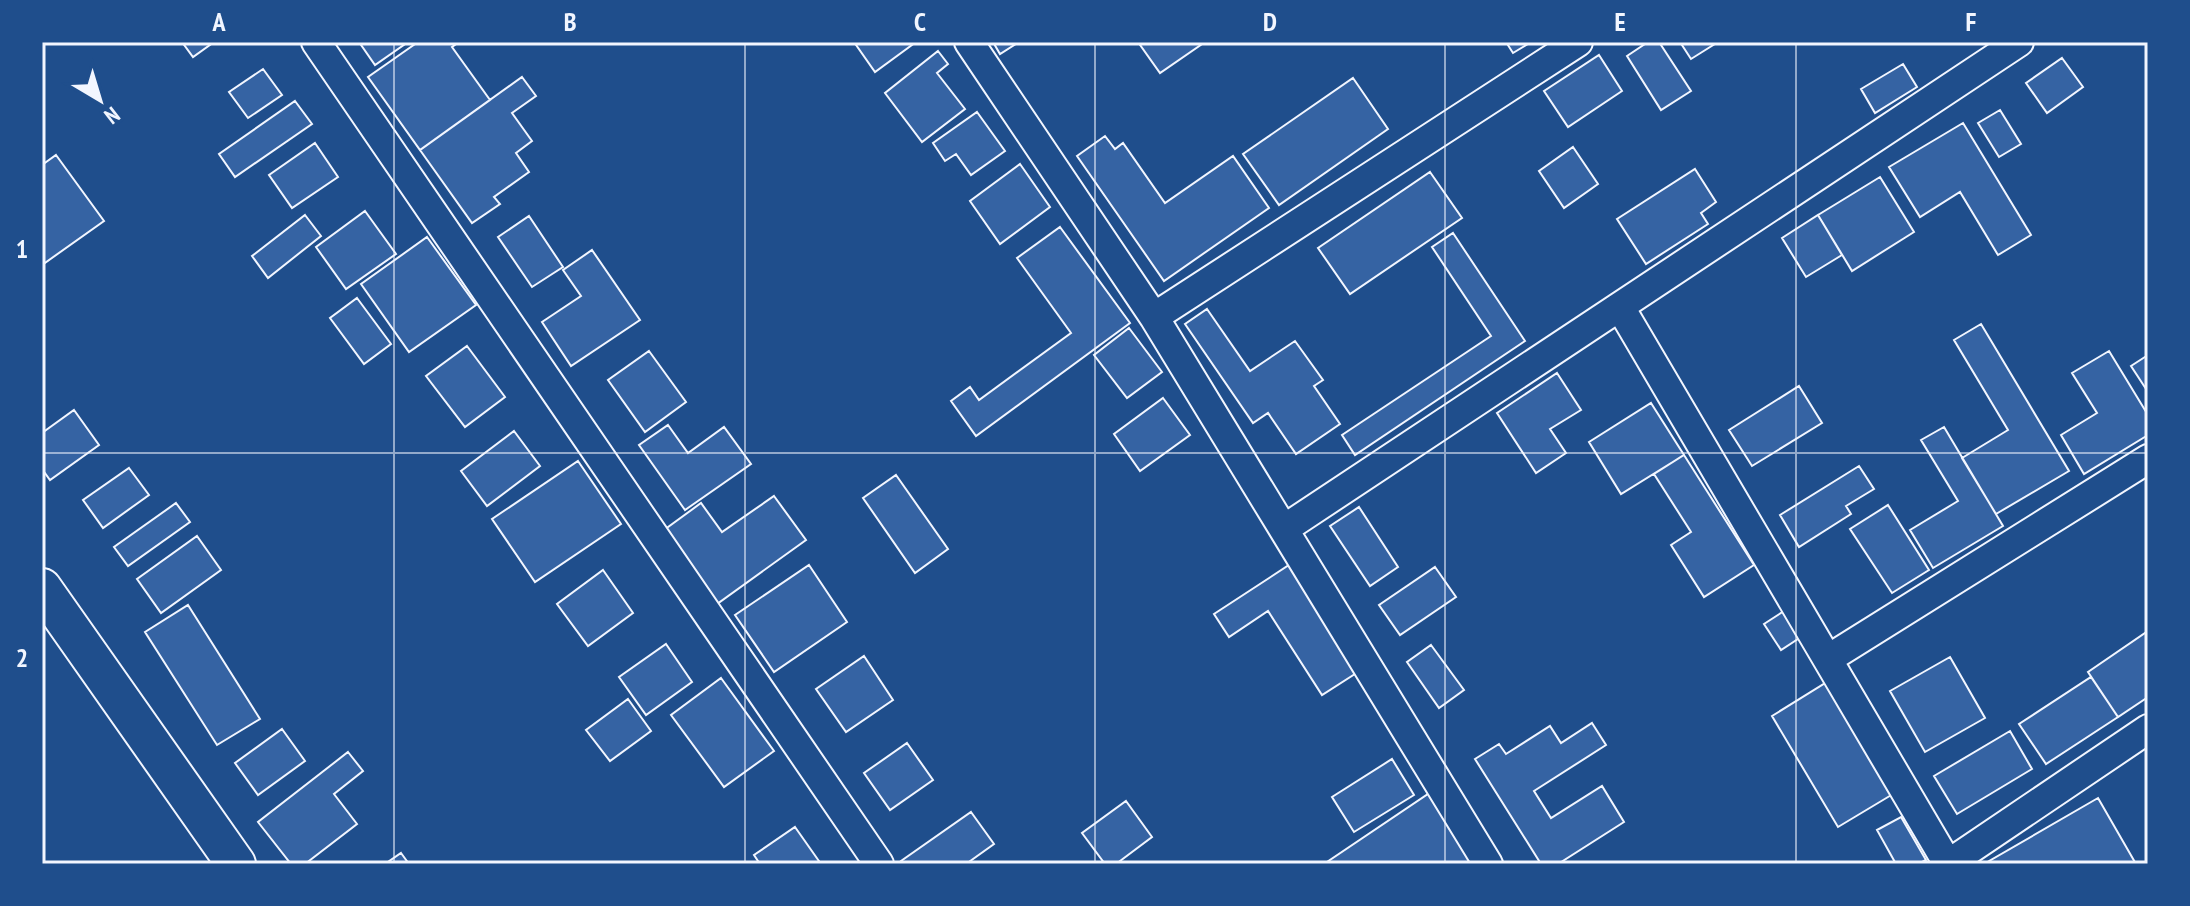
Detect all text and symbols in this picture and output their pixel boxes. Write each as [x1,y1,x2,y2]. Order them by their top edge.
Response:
text: A [211,5,226,38]
text: B [564,5,577,38]
text: C [914,5,926,38]
text: D [1263,5,1277,38]
text: E [1614,5,1626,38]
text: F [1966,5,1977,38]
north arrow [60,60,140,140]
text: N [99,101,126,130]
text: 1 [16,232,28,265]
text: 2 [16,641,28,674]

